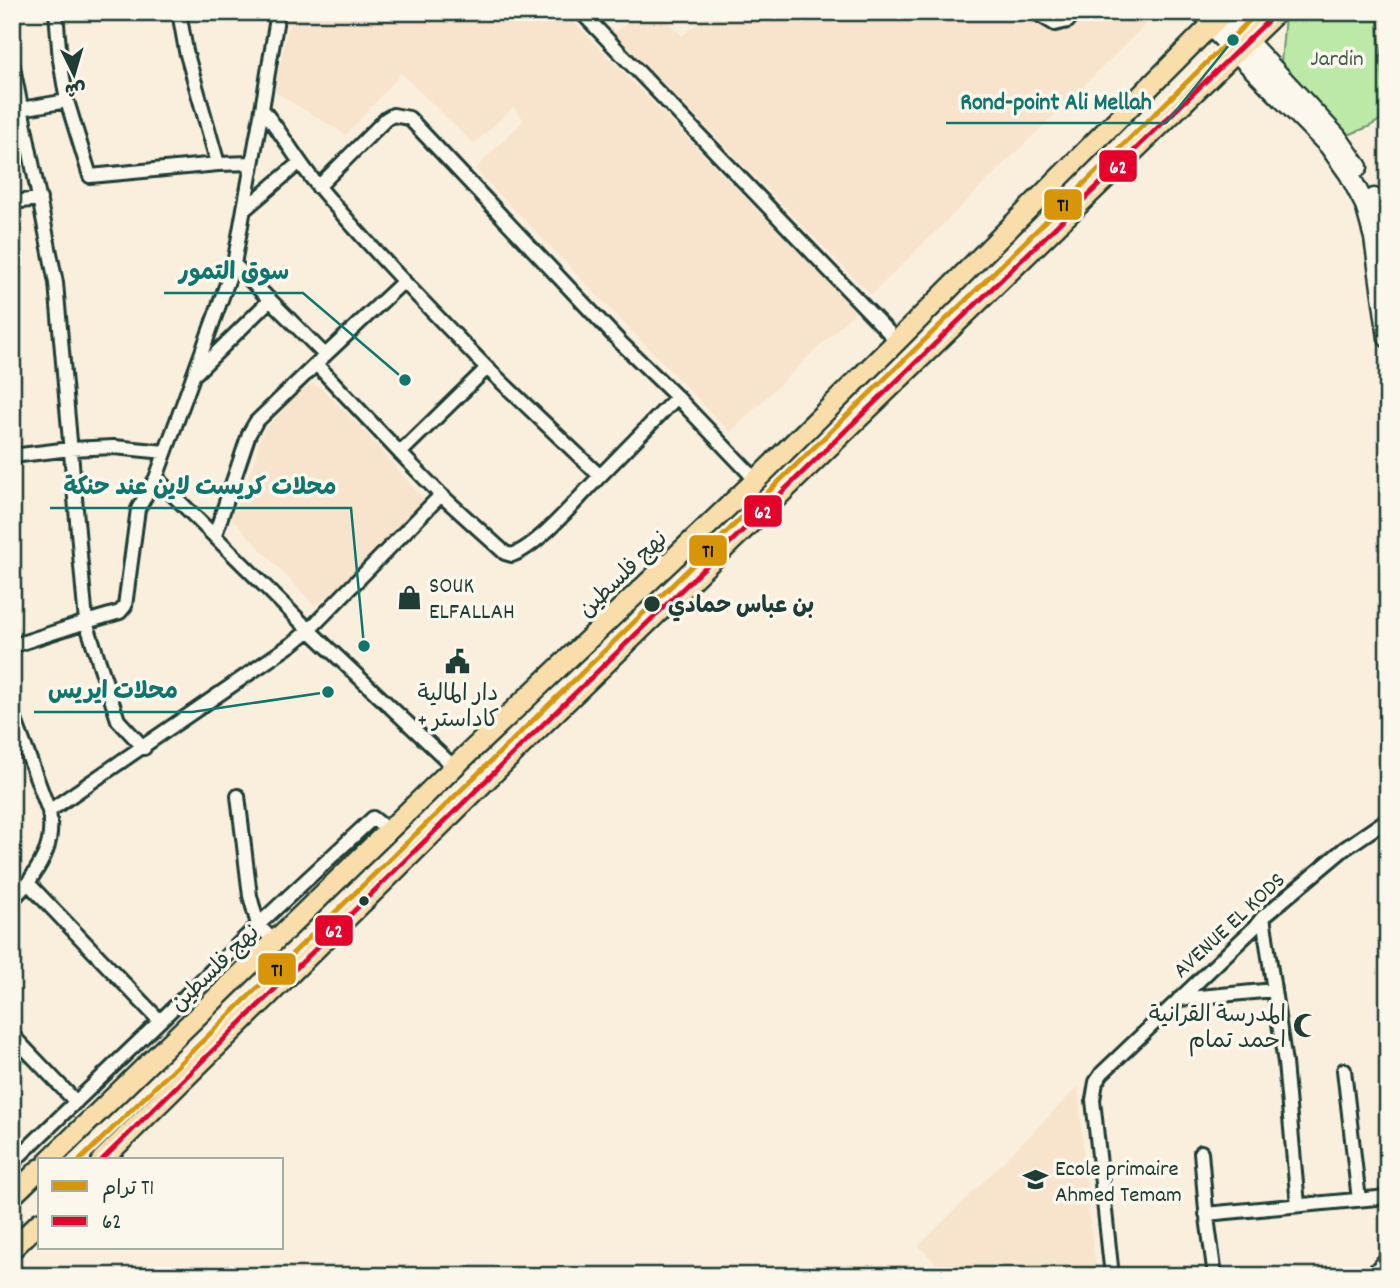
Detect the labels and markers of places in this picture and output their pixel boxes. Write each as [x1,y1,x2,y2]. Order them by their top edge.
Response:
callout: Rond-point Ali Mellah [946,78,1166,123]
callout: سوق التمور [164,248,303,293]
callout: محلات كريست لاين عند حنكة [50,463,351,508]
place label: SOUK ELFALLAH [429,571,515,630]
shop icon: SOUK ELFALLAH [395,583,423,611]
place label: بن عباس حمادي [668,591,814,624]
marker: بن عباس حمادي [642,594,662,614]
public building icon: دار المالية + كاداستر [444,648,472,676]
callout: محلات ايريس [34,667,192,712]
place label: دار المالية + كاداستر [417,679,499,738]
unlabelled marker [357,894,371,908]
place label: المدرسة القرانية احمد تمام [1149,1000,1286,1059]
mosque icon: المدرسة القرانية احمد تمام [1292,1012,1320,1040]
place label: Ecole primaire Ahmed Temam [1055,1154,1182,1213]
school or university icon: Ecole primaire Ahmed Temam [1021,1166,1049,1194]

